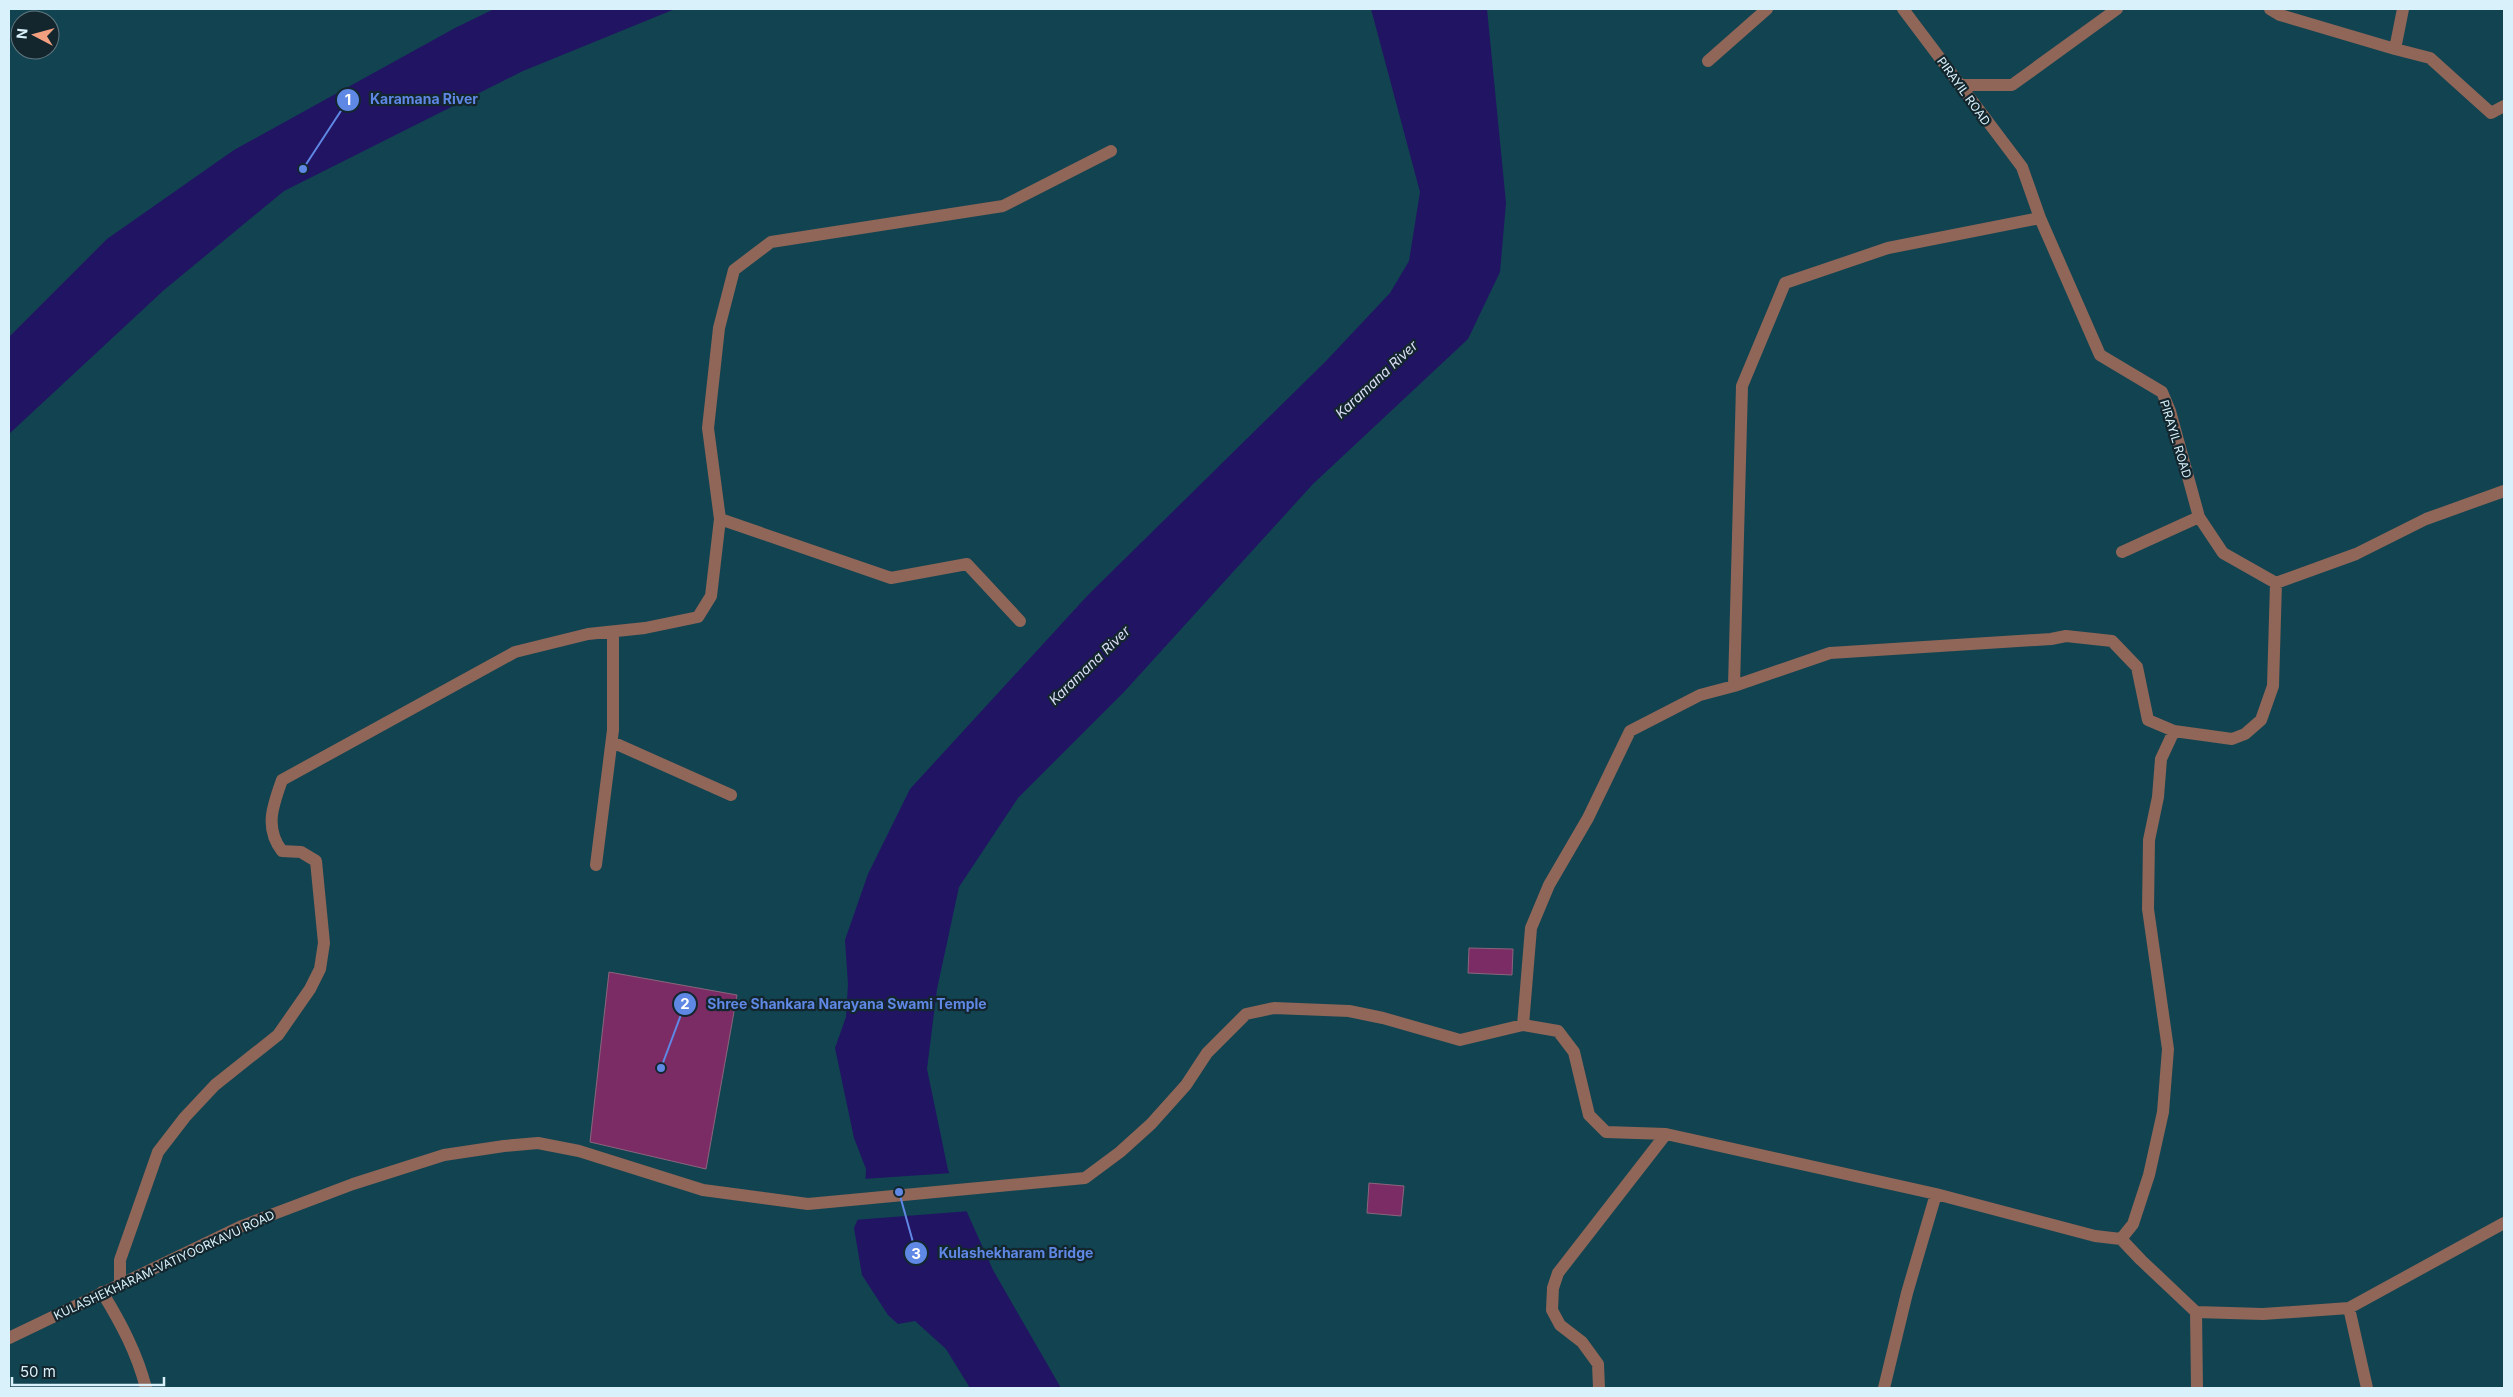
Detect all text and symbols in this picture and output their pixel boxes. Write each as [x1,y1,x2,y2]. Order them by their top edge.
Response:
north arrow [10,10,60,60]
text: N [13,27,31,40]
street label: PIRAYIL ROAD [1934,54,1994,128]
callout: Karamana River [335,85,488,114]
text: 1 [345,90,351,109]
text: Karamana River [370,90,478,107]
water label: Karamana River [1331,336,1421,421]
street label: PIRAYIL ROAD [2157,398,2195,480]
water label: Karamana River [1045,622,1134,708]
callout: Shree Shankara Narayana Swami Temple [672,989,997,1018]
text: 2 [680,994,690,1013]
text: Shree Shankara Narayana Swami Temple [707,995,987,1012]
street label: KULASHEKHARAM-VATIYOORKAVU ROAD [51,1207,277,1323]
callout: Kulashekharam Bridge [903,1239,1103,1268]
text: 3 [911,1244,921,1263]
text: Kulashekharam Bridge [939,1244,1093,1261]
scale bar [12,1354,165,1386]
text: 50 m [20,1362,56,1381]

